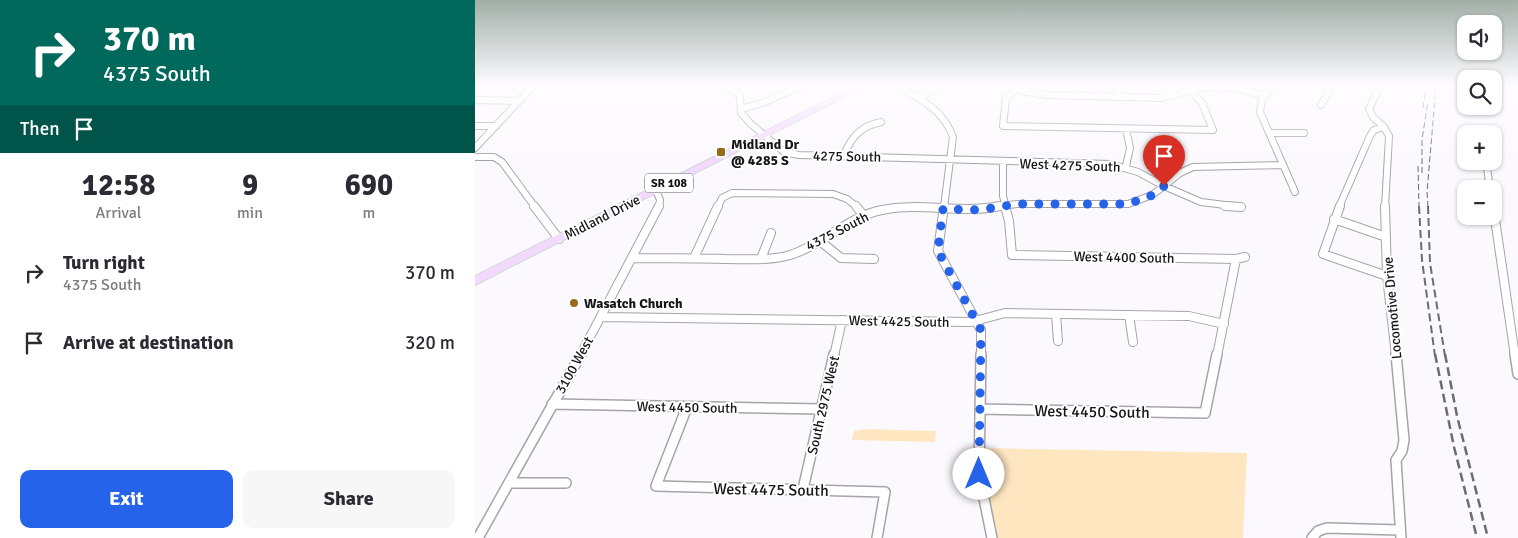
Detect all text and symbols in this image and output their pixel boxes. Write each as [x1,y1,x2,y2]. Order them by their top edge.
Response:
map controls [1457,15,1502,225]
button: sound [1457,15,1502,60]
text: 370 m [103,17,196,60]
icon: right [20,20,85,85]
text: 4375 South [103,60,211,87]
button: search [1457,70,1502,115]
icon: arrive [70,115,98,143]
text: Then [20,117,60,141]
button: + [1457,125,1502,170]
pin [1143,135,1185,186]
place label: Midland Dr @ 4285 S [731,136,800,169]
icon: arrive [1150,142,1178,170]
marker: Midland Dr @ 4285 S [715,146,727,158]
street label: 4275 South [813,147,881,166]
street label: West 4275 South [1019,155,1121,176]
text: 12:58 [82,167,155,204]
text: 9 [242,167,258,204]
text: 690 [345,167,393,204]
road number: SR 108 [645,174,693,192]
button: − [1457,180,1502,225]
street label: Midland Drive [561,191,643,244]
text: Arrival [95,203,142,223]
text: min [237,203,263,223]
text: m [363,203,375,223]
street label: 4375 South [803,208,872,255]
street label: West 4400 South [1073,248,1175,267]
text: Turn right [63,251,145,275]
street label: Locomotive Drive [1380,256,1405,360]
icon: right [20,259,48,287]
text: 370 m [405,261,455,285]
text: 4375 South [63,275,141,295]
place label: Wasatch Church [584,295,683,312]
marker: Wasatch Church [568,297,580,309]
street label: West 4425 South [848,312,950,331]
icon: arrive [20,329,48,357]
text: Arrive at destination [63,331,234,355]
text: 320 m [405,331,455,355]
street label: 3100 West [552,334,597,397]
street label: South 2975 West [804,354,843,456]
street label: West 4450 South [636,398,738,417]
street label: West 4450 South [1034,401,1150,423]
position arrow [952,447,1004,499]
button: Exit [20,470,233,528]
button: Share [243,470,455,528]
street label: West 4475 South [713,479,829,501]

